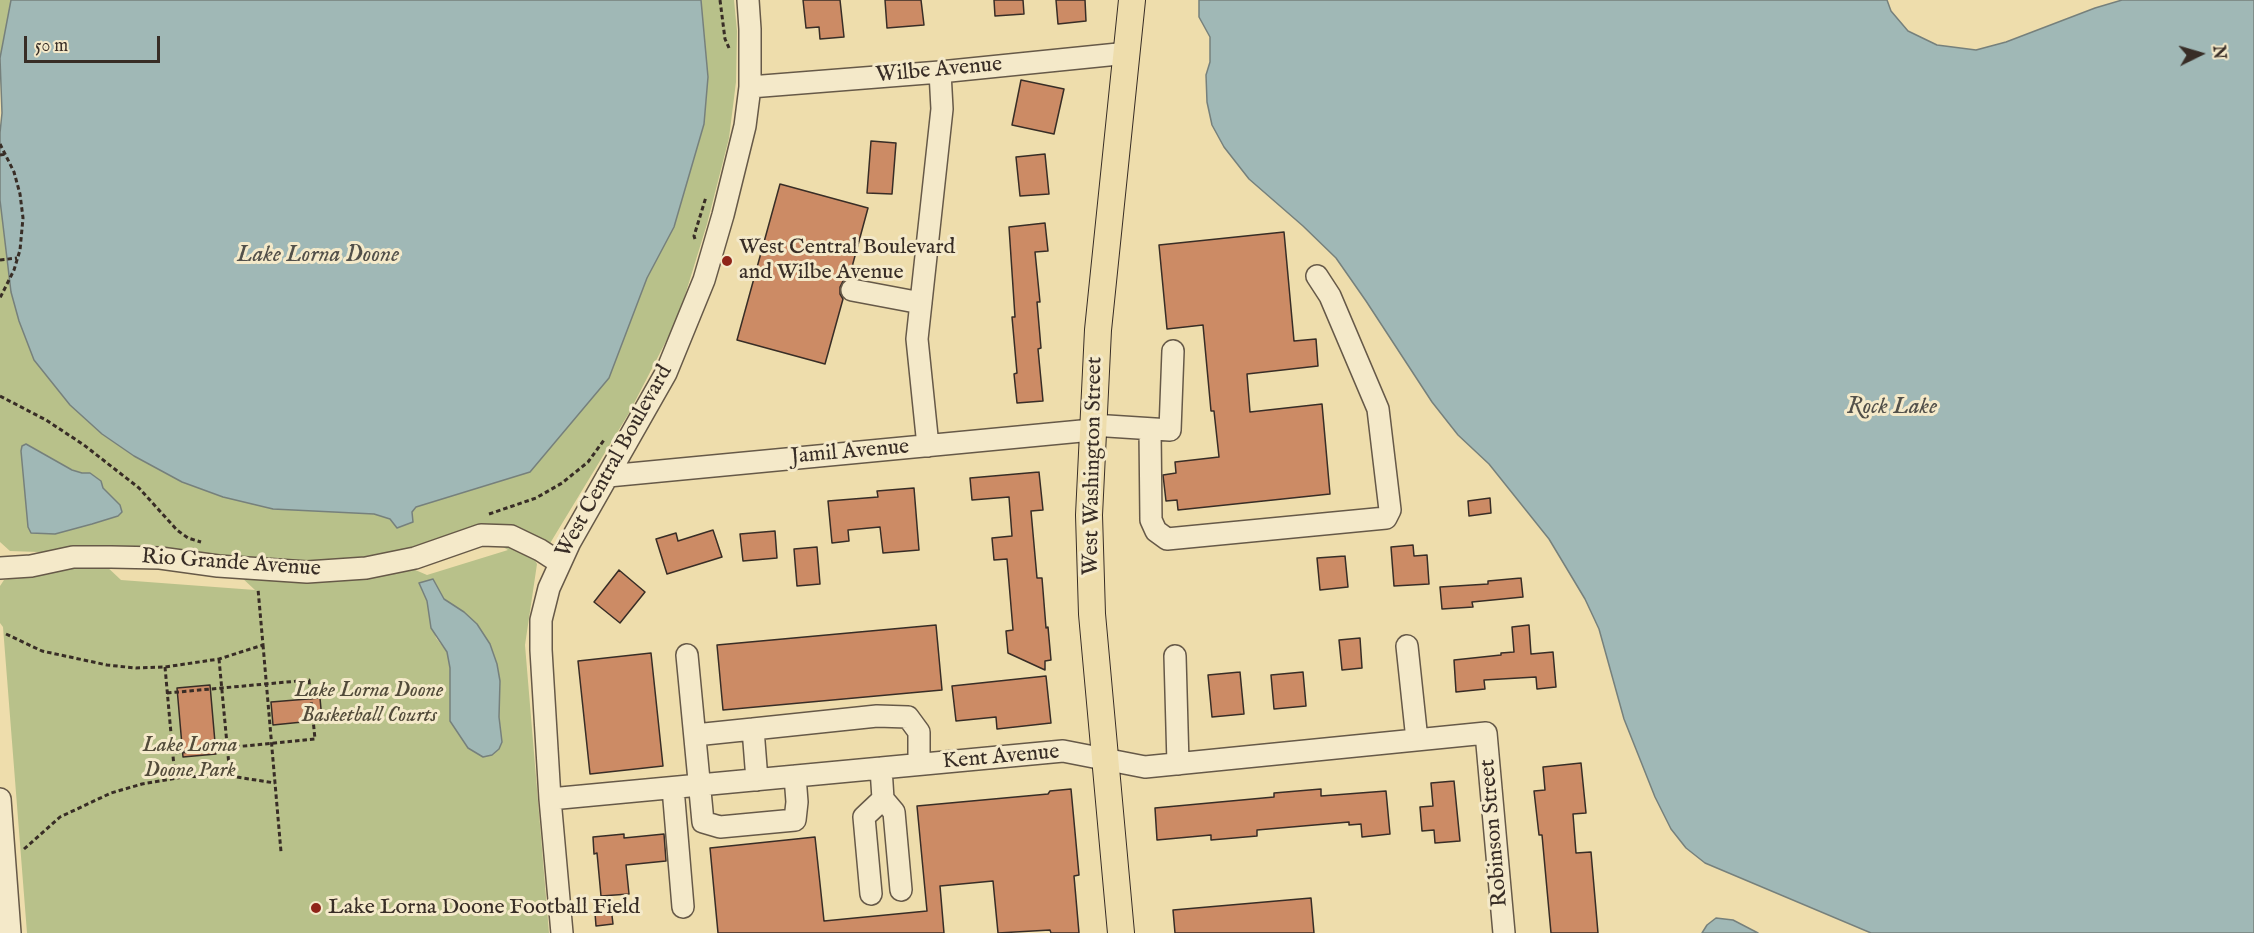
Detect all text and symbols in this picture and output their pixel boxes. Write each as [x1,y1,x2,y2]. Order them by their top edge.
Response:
scale bar [27,24,164,62]
north arrow [2170,24,2230,84]
text: 50 m [35,35,68,58]
text: N [2207,45,2228,60]
street label: Wilbe Avenue [875,52,1003,90]
place label: West Central Boulevard and Wilbe Avenue [739,235,955,286]
water label: Lake Lorna Doone [237,242,399,270]
marker: West Central Boulevard and Wilbe Avenue [720,254,734,268]
street label: West Washington Street [1079,356,1109,576]
street label: West Central Boulevard [551,361,679,563]
water label: Rock Lake [1847,394,1937,422]
street label: Jamil Avenue [790,435,910,471]
street label: Rio Grande Avenue [140,545,322,583]
park label: Lake Lorna Doone Basketball Courts [295,678,443,730]
park label: Lake Lorna Doone Park [143,733,237,784]
street label: Kent Avenue [941,740,1061,776]
street label: Robinson Street [1475,758,1515,908]
place label: Lake Lorna Doone Football Field [328,895,640,921]
marker: Lake Lorna Doone Football Field [309,901,323,915]

